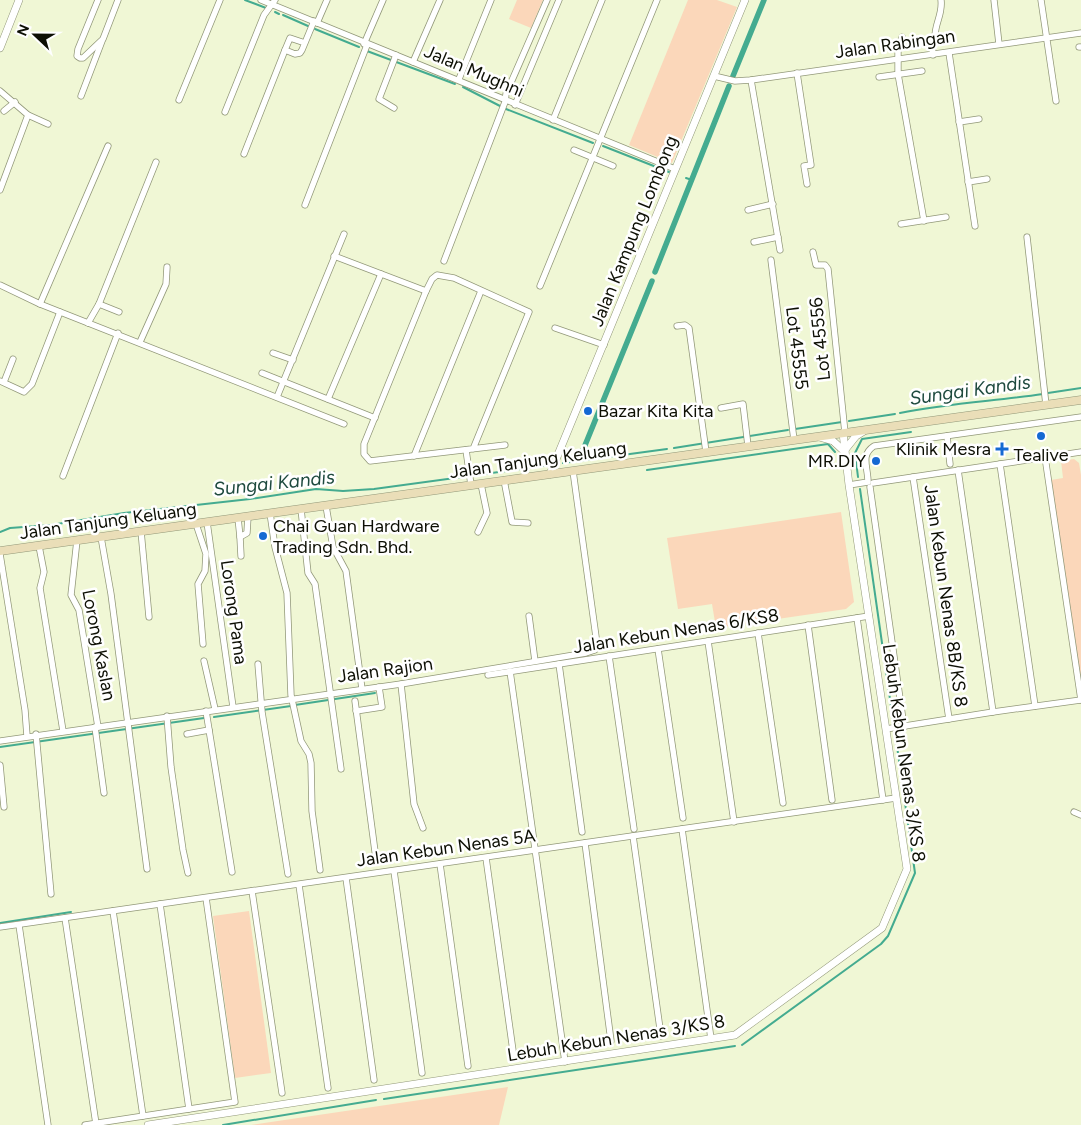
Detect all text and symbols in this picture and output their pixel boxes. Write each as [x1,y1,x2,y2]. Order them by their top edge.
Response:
north arrow [10,10,60,60]
text: N [14,22,33,39]
street label: Jalan Rabingan [834,25,956,63]
street label: Jalan Mughni [421,40,527,102]
street label: Jalan Kampung Lombong [586,132,682,330]
street label: Lot 45556 [805,296,835,382]
street label: Lot 45555 [781,305,813,391]
water label: Sungai Kandis [908,370,1032,410]
place label: Bazar Kita Kita [598,400,713,422]
marker: Bazar Kita Kita [582,405,594,417]
marker: Tealive [1035,430,1047,442]
street label: Jalan Tanjung Keluang [448,437,628,483]
place label: Klinik Mesra [896,438,991,460]
marker: Klinik Mesra [995,442,1009,456]
place label: Tealive [1014,444,1069,466]
place label: MR.DIY [808,450,866,472]
marker: MR.DIY [870,455,882,467]
water label: Sungai Kandis [212,465,336,501]
street label: Jalan Kebun Nenas 8B/KS 8 [920,483,972,709]
street label: Jalan Tanjung Keluang [18,498,198,544]
place label: Chai Guan Hardware Trading Sdn. Bhd. [273,515,440,558]
marker: Chai Guan Hardware Trading Sdn. Bhd. [257,530,269,542]
street label: Lorong Pama [216,558,252,666]
street label: Lorong Kaslan [77,587,121,703]
street label: Jalan Kebun Nenas 6/KS8 [572,604,780,658]
street label: Lebuh Kebun Nenas 3/KS 8 [878,642,930,864]
street label: Jalan Rajion [336,652,434,688]
street label: Jalan Kebun Nenas 5A [355,825,537,871]
street label: Lebuh Kebun Nenas 3/KS 8 [506,1010,726,1066]

